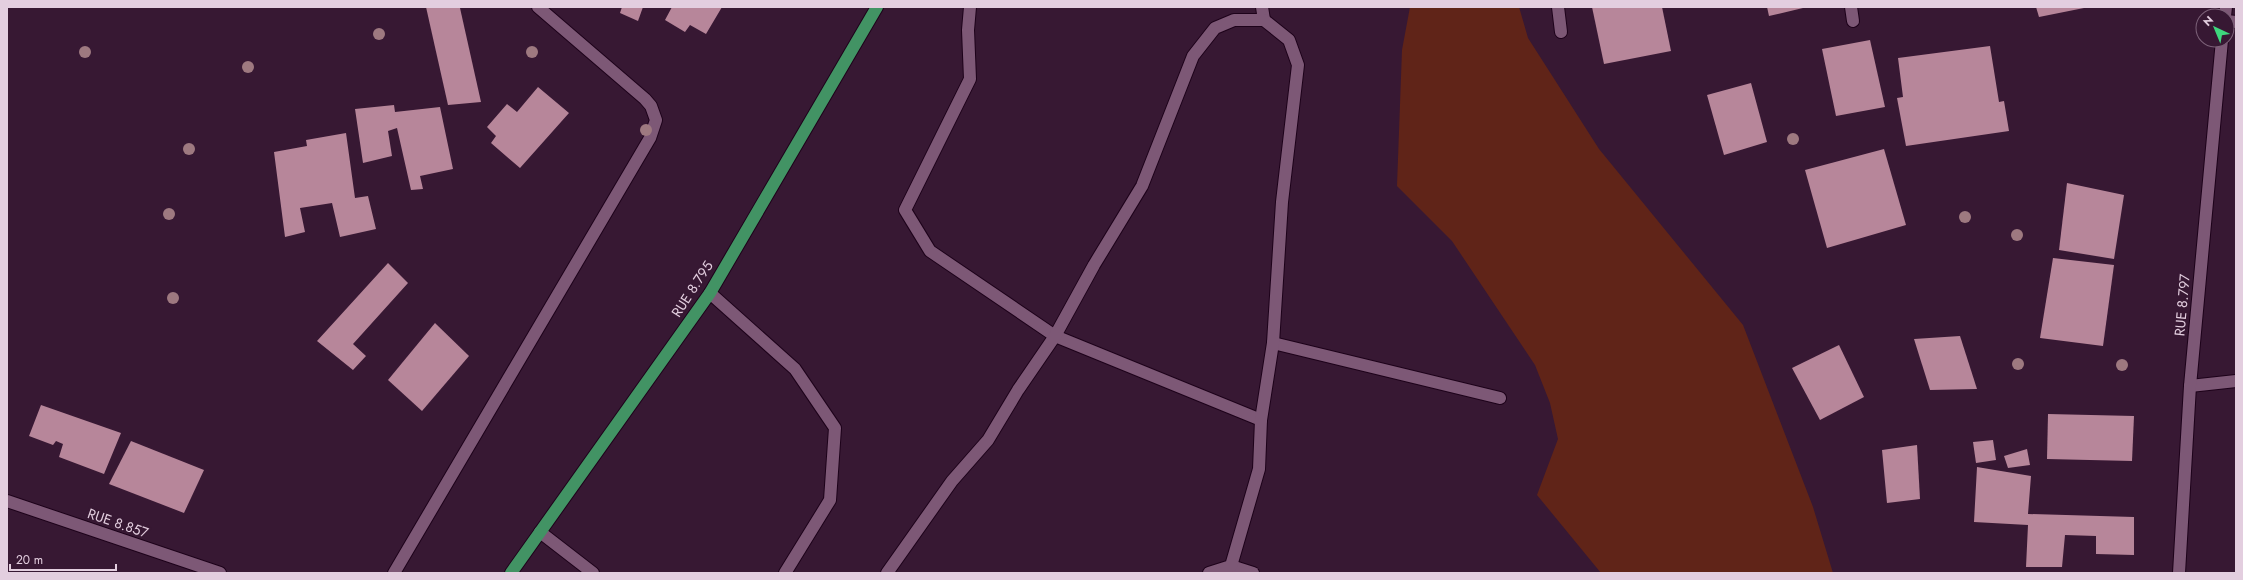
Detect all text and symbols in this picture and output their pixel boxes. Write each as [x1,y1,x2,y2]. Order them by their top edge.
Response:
north arrow [2195,8,2235,48]
text: N [2199,12,2217,30]
street label: RUE 8.795 [666,257,718,321]
street label: RUE 8.797 [2169,272,2195,337]
street label: RUE 8.857 [85,503,152,543]
scale bar [10,546,116,572]
text: 20 m [16,551,43,569]

